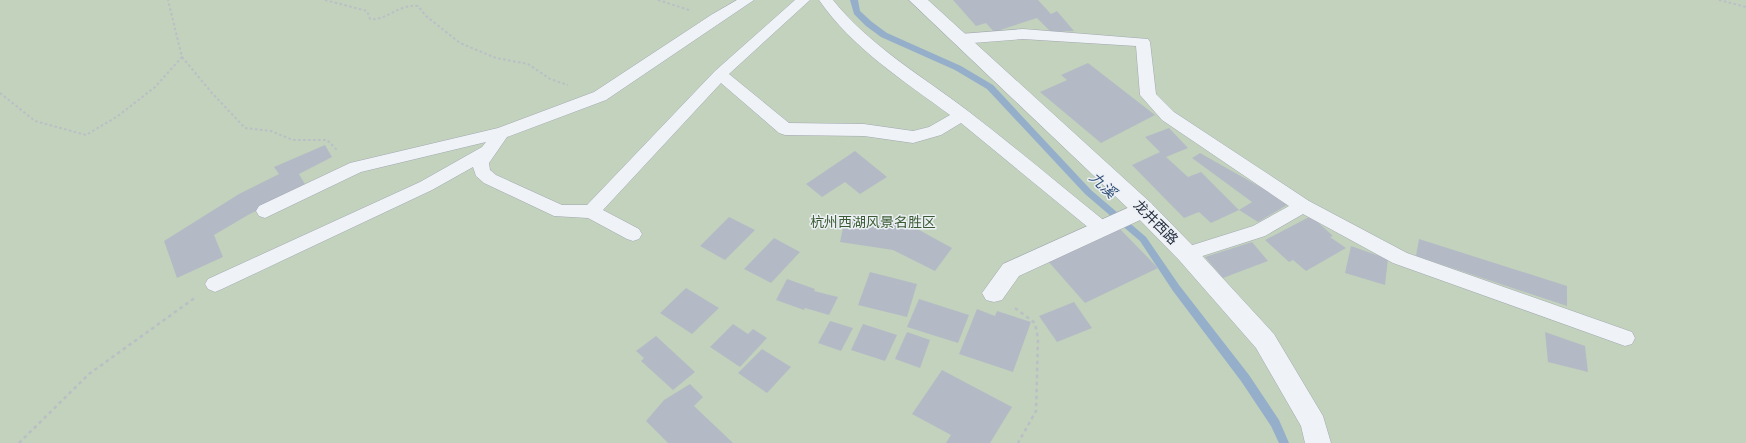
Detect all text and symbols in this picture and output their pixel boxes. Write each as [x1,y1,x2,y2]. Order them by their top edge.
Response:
water label: 九溪 [1087,168,1122,202]
street label: 龙井西路 [1131,197,1181,247]
park label: 杭州西湖风景名胜区 [810,214,936,230]

